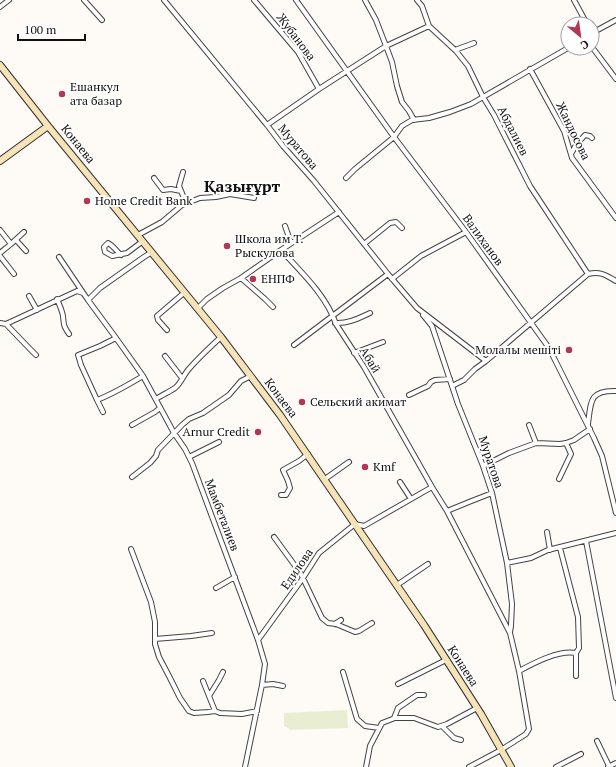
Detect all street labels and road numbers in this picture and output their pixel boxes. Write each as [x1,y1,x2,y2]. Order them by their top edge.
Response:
street label: Жубанова [274,10,319,63]
street label: Жандосова [553,99,594,162]
street label: Абдалиев [495,103,532,158]
street label: Конаева [58,121,99,166]
street label: Муратова [275,121,322,172]
street label: Валиханов [460,211,507,268]
street label: Абай [357,344,384,376]
street label: Конаева [262,375,301,421]
street label: Муратова [476,434,507,490]
street label: Мамбеталиев [202,477,243,553]
street label: Едилова [277,545,316,592]
street label: Конаева [445,642,482,689]

